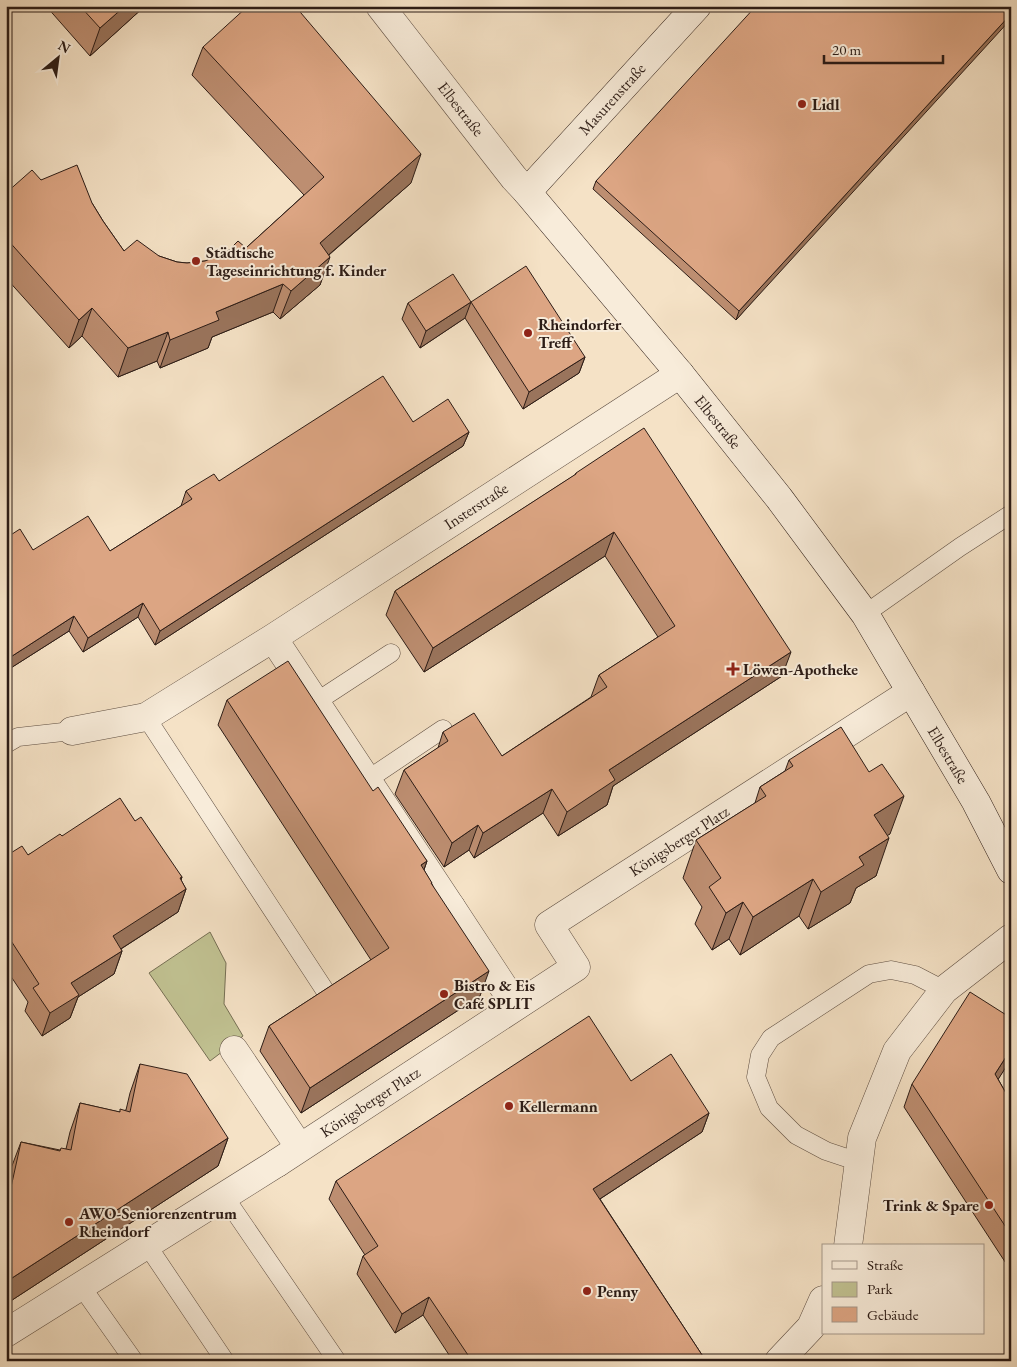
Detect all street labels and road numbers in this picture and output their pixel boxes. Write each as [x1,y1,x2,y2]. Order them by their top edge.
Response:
street label: Masurenstraße [574,58,650,140]
street label: Elbestraße [433,77,489,141]
street label: Elbestraße [690,391,746,453]
street label: Insterstraße [440,478,512,534]
street label: Elbestraße [923,722,973,788]
street label: Königsberger Platz [625,801,733,881]
street label: Königsberger Platz [316,1062,424,1142]

